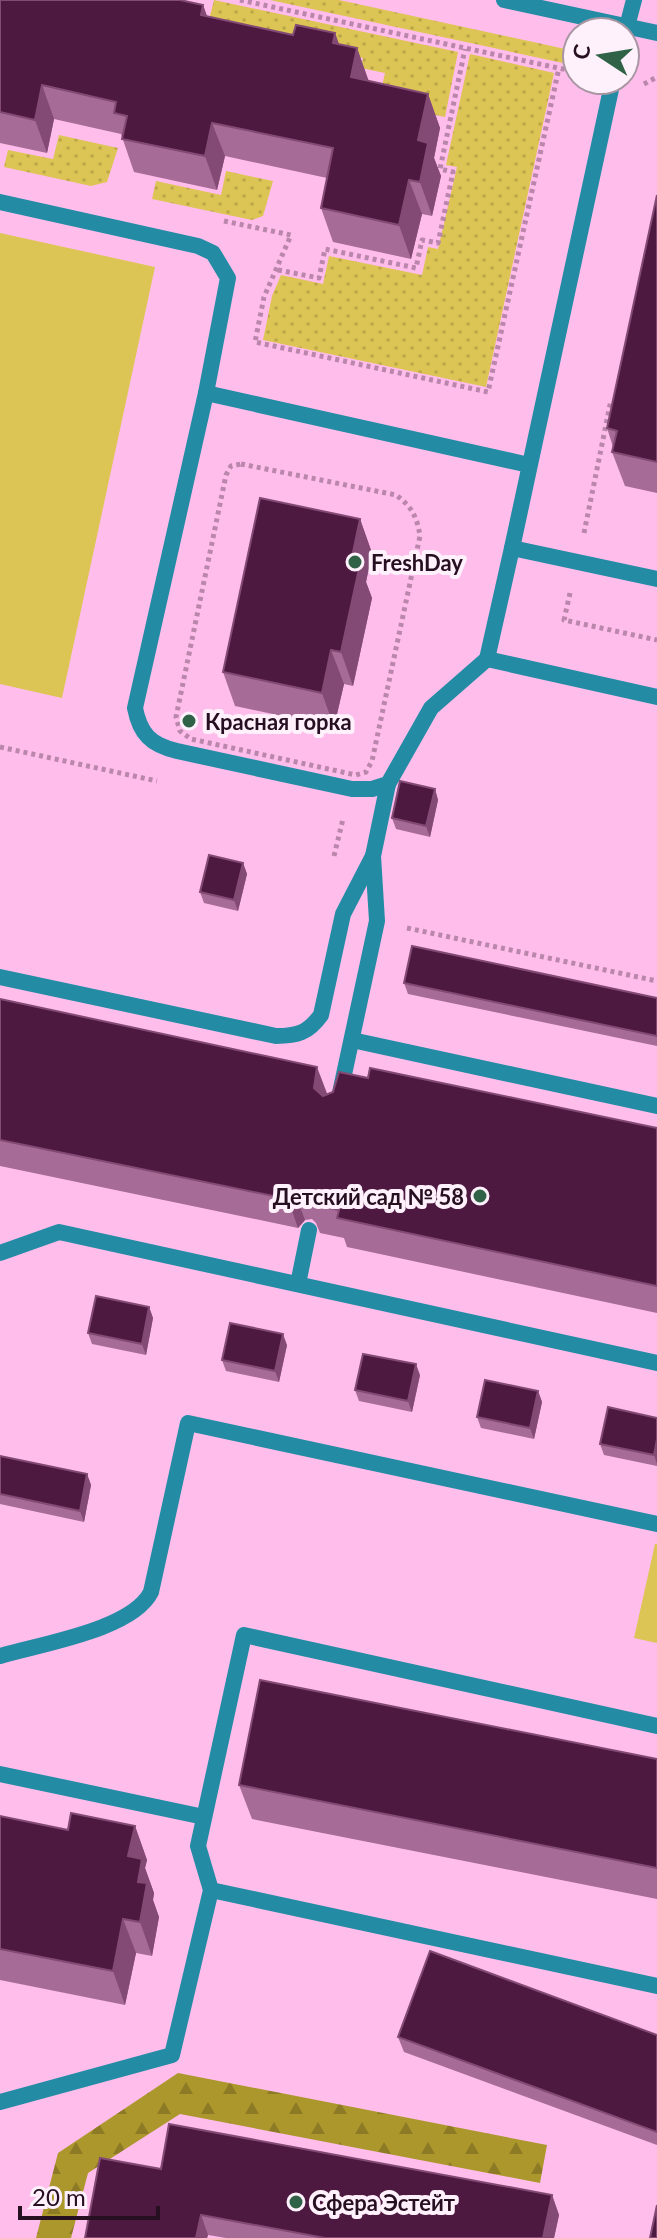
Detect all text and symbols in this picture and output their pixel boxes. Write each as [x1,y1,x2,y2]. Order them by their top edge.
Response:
north arrow [561,16,641,96]
text: С [566,41,596,62]
place label: FreshDay [371,549,463,576]
marker: FreshDay [346,553,364,571]
place label: Красная горка [205,708,352,735]
marker: Красная горка [180,712,198,730]
place label: Детский сад № 58 [273,1183,464,1210]
marker: Детский сад № 58 [471,1187,489,1205]
scale bar [20,2170,158,2220]
text: 20 m [32,2182,86,2211]
place label: Сфера Эстейт [312,2189,456,2216]
marker: Сфера Эстейт [287,2193,305,2211]

